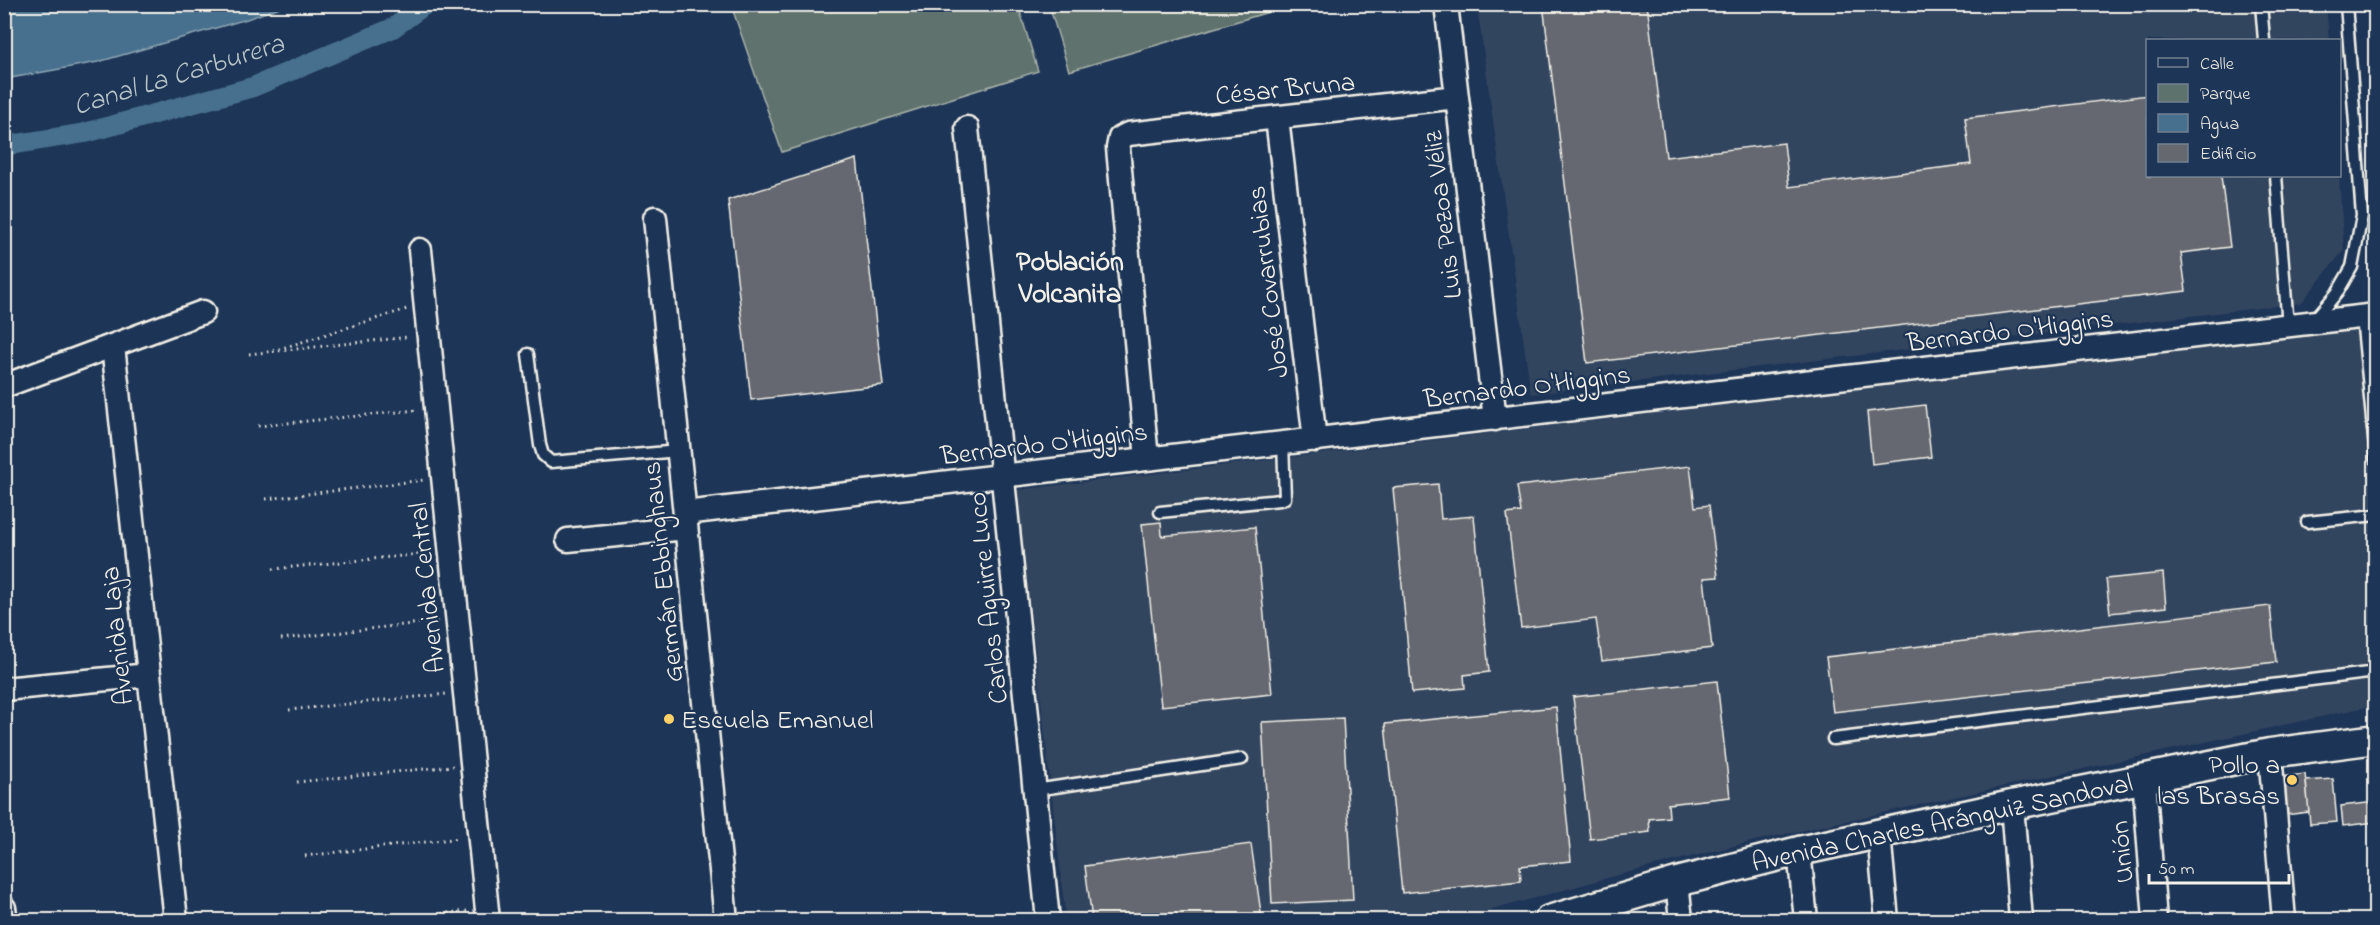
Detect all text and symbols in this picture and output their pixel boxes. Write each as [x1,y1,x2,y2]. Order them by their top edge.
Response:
water label: Canal La Carburera [69,25,290,128]
legend [2146,39,2341,177]
text: Calle [2200,52,2235,78]
street label: César Bruna [1214,64,1357,117]
text: Parque [2200,82,2251,108]
text: Agua [2200,112,2239,139]
street label: Luis Pezoa Véliz [1415,128,1474,301]
text: Edificio [2200,142,2256,168]
street label: José Covarrubias [1238,183,1301,380]
district label: Población Volcanita [1016,243,1124,316]
street label: Bernardo O'Higgins [1904,300,2116,365]
street label: Bernardo O'Higgins [1421,356,1633,421]
street label: Bernardo O'Higgins [938,413,1150,478]
street label: Germán Ebbinghaus [633,459,695,684]
street label: Carlos Aguirre Luco [959,490,1020,706]
street label: Avenida Central [400,500,457,675]
street label: Avenida Laja [92,564,145,707]
place label: Escuela Emanuel [681,702,874,741]
marker: Escuela Emanuel [662,712,676,726]
place label: Pollo a las Brasas [2157,747,2280,817]
street label: Avenida Charles Aránguiz Sandoval [1748,765,2137,884]
marker: Pollo a las Brasas [2285,773,2299,787]
street label: Unión [2101,819,2146,885]
scale bar [2149,847,2288,885]
text: 50 m [2158,857,2195,883]

